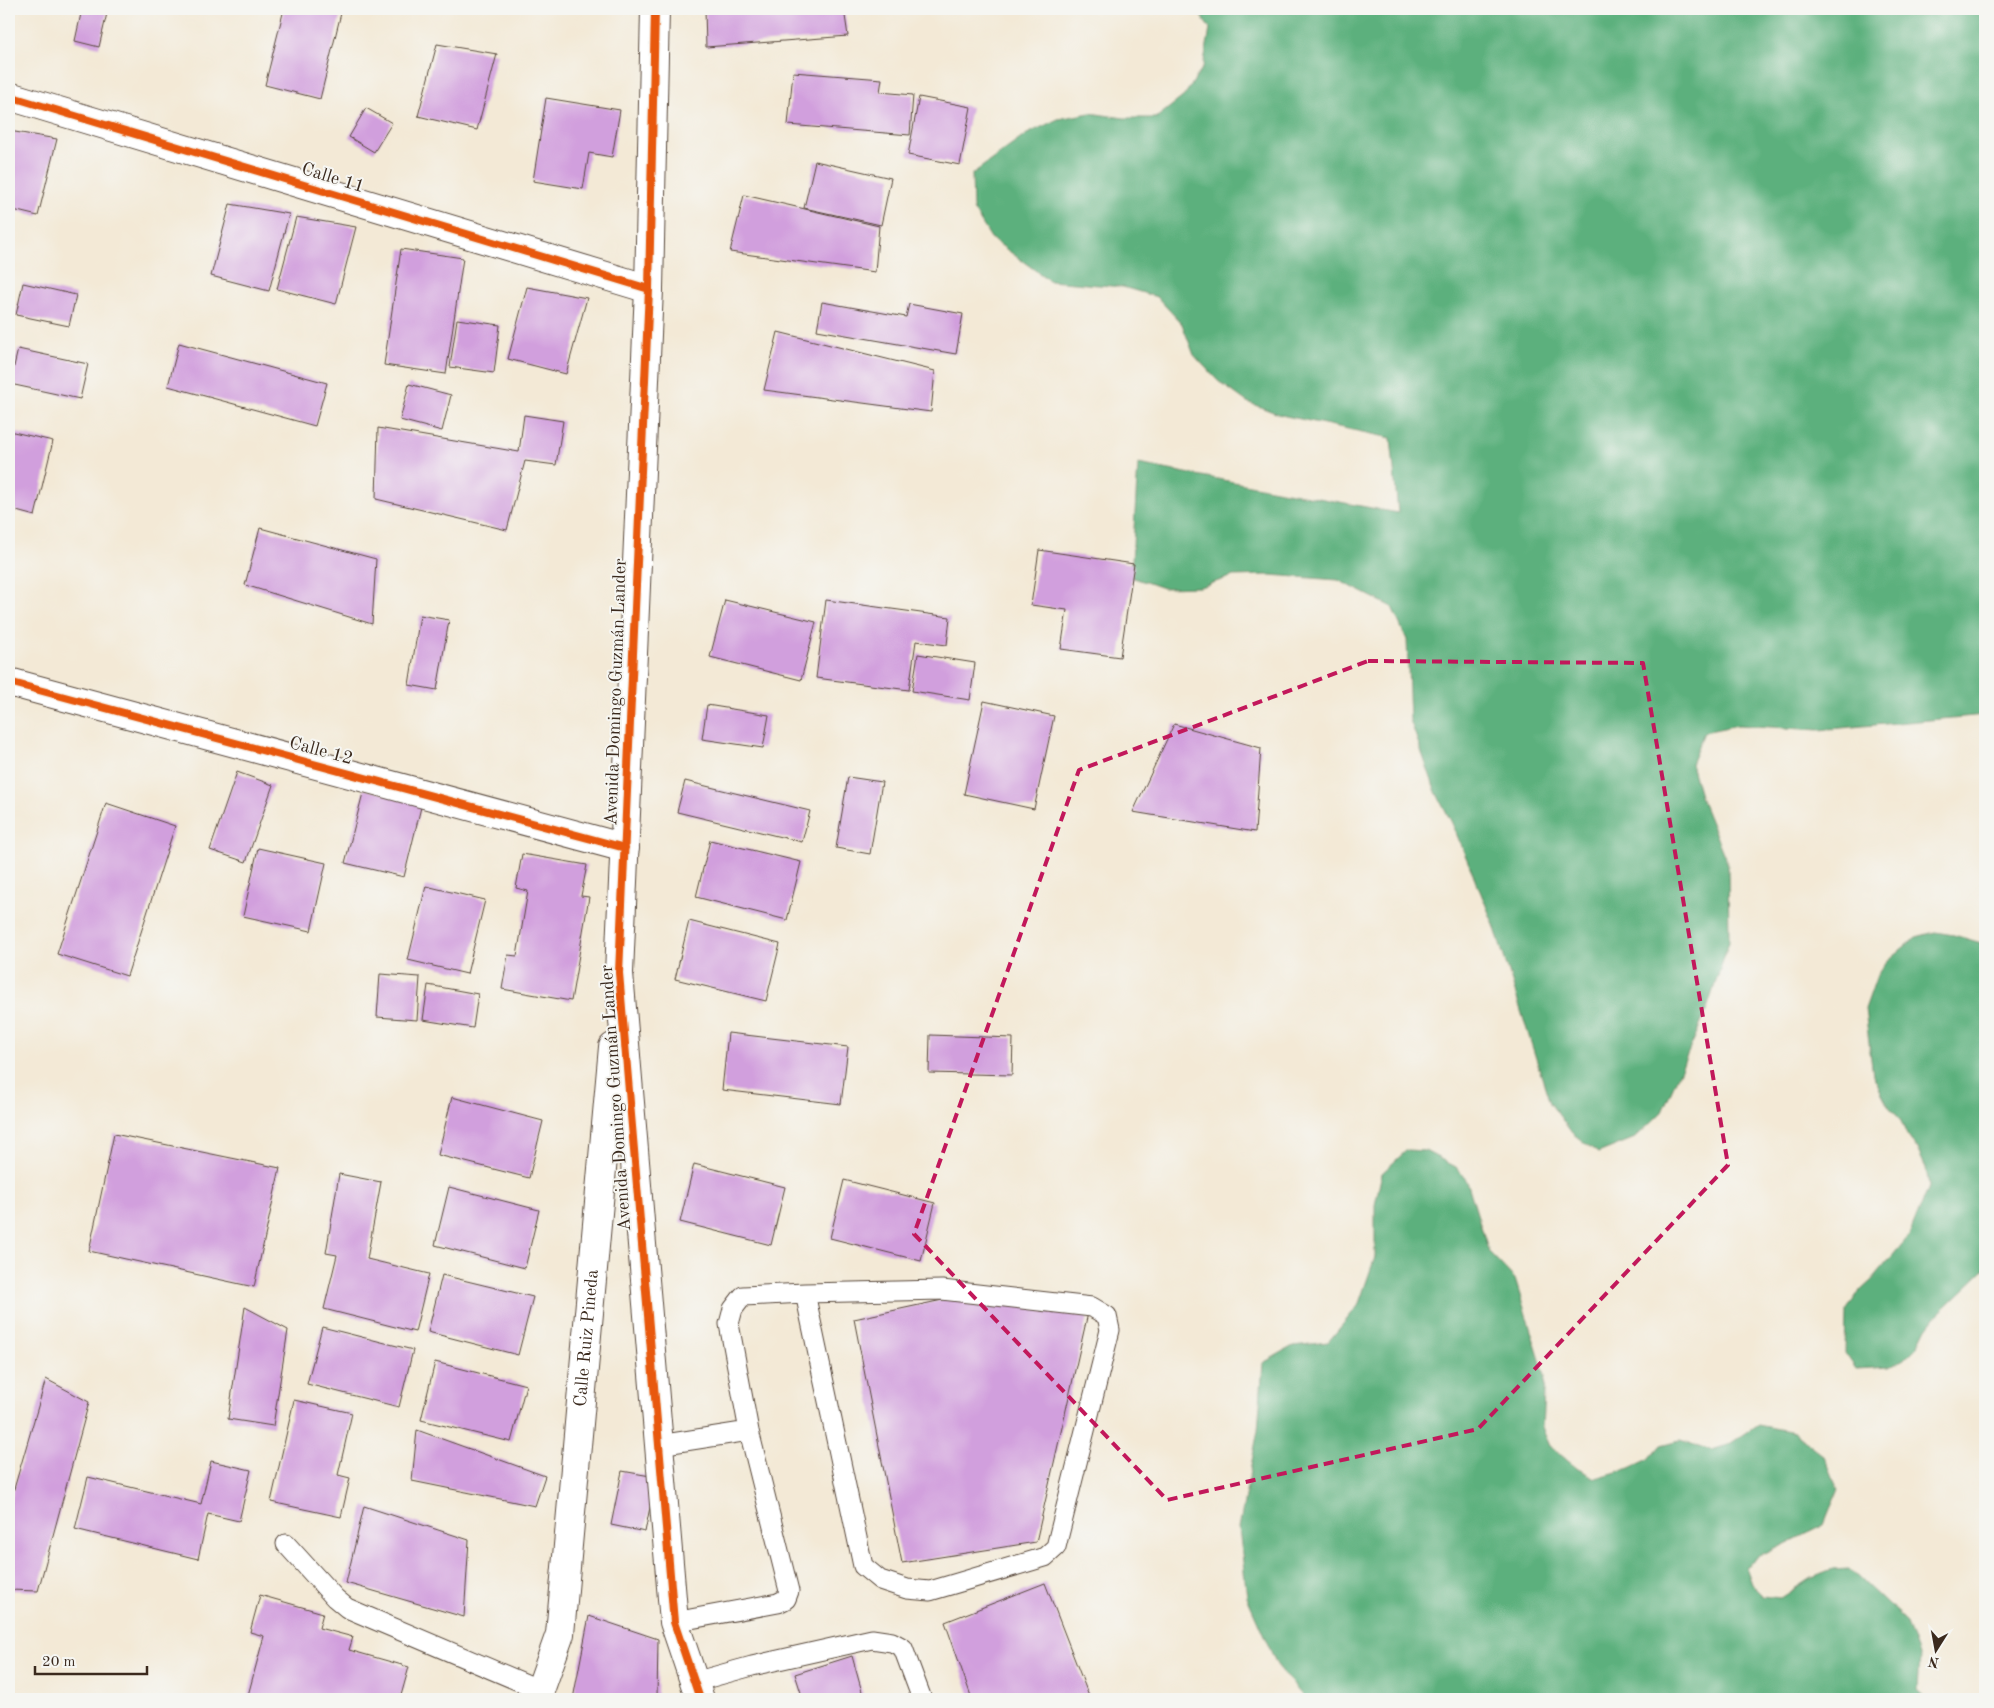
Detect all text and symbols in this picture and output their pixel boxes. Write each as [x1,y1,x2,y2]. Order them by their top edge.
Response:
street label: Calle 11 [299,160,367,196]
street label: Avenida Domingo Guzmán Lander [602,558,630,826]
street label: Calle 12 [287,734,355,768]
street label: Avenida Domingo Guzmán Lander [598,964,634,1232]
street label: Calle Ruiz Pineda [572,1269,602,1408]
north arrow [1912,1626,1962,1676]
scale bar [35,1643,148,1675]
text: N [1927,1654,1940,1670]
text: 20 m [42,1655,76,1670]

